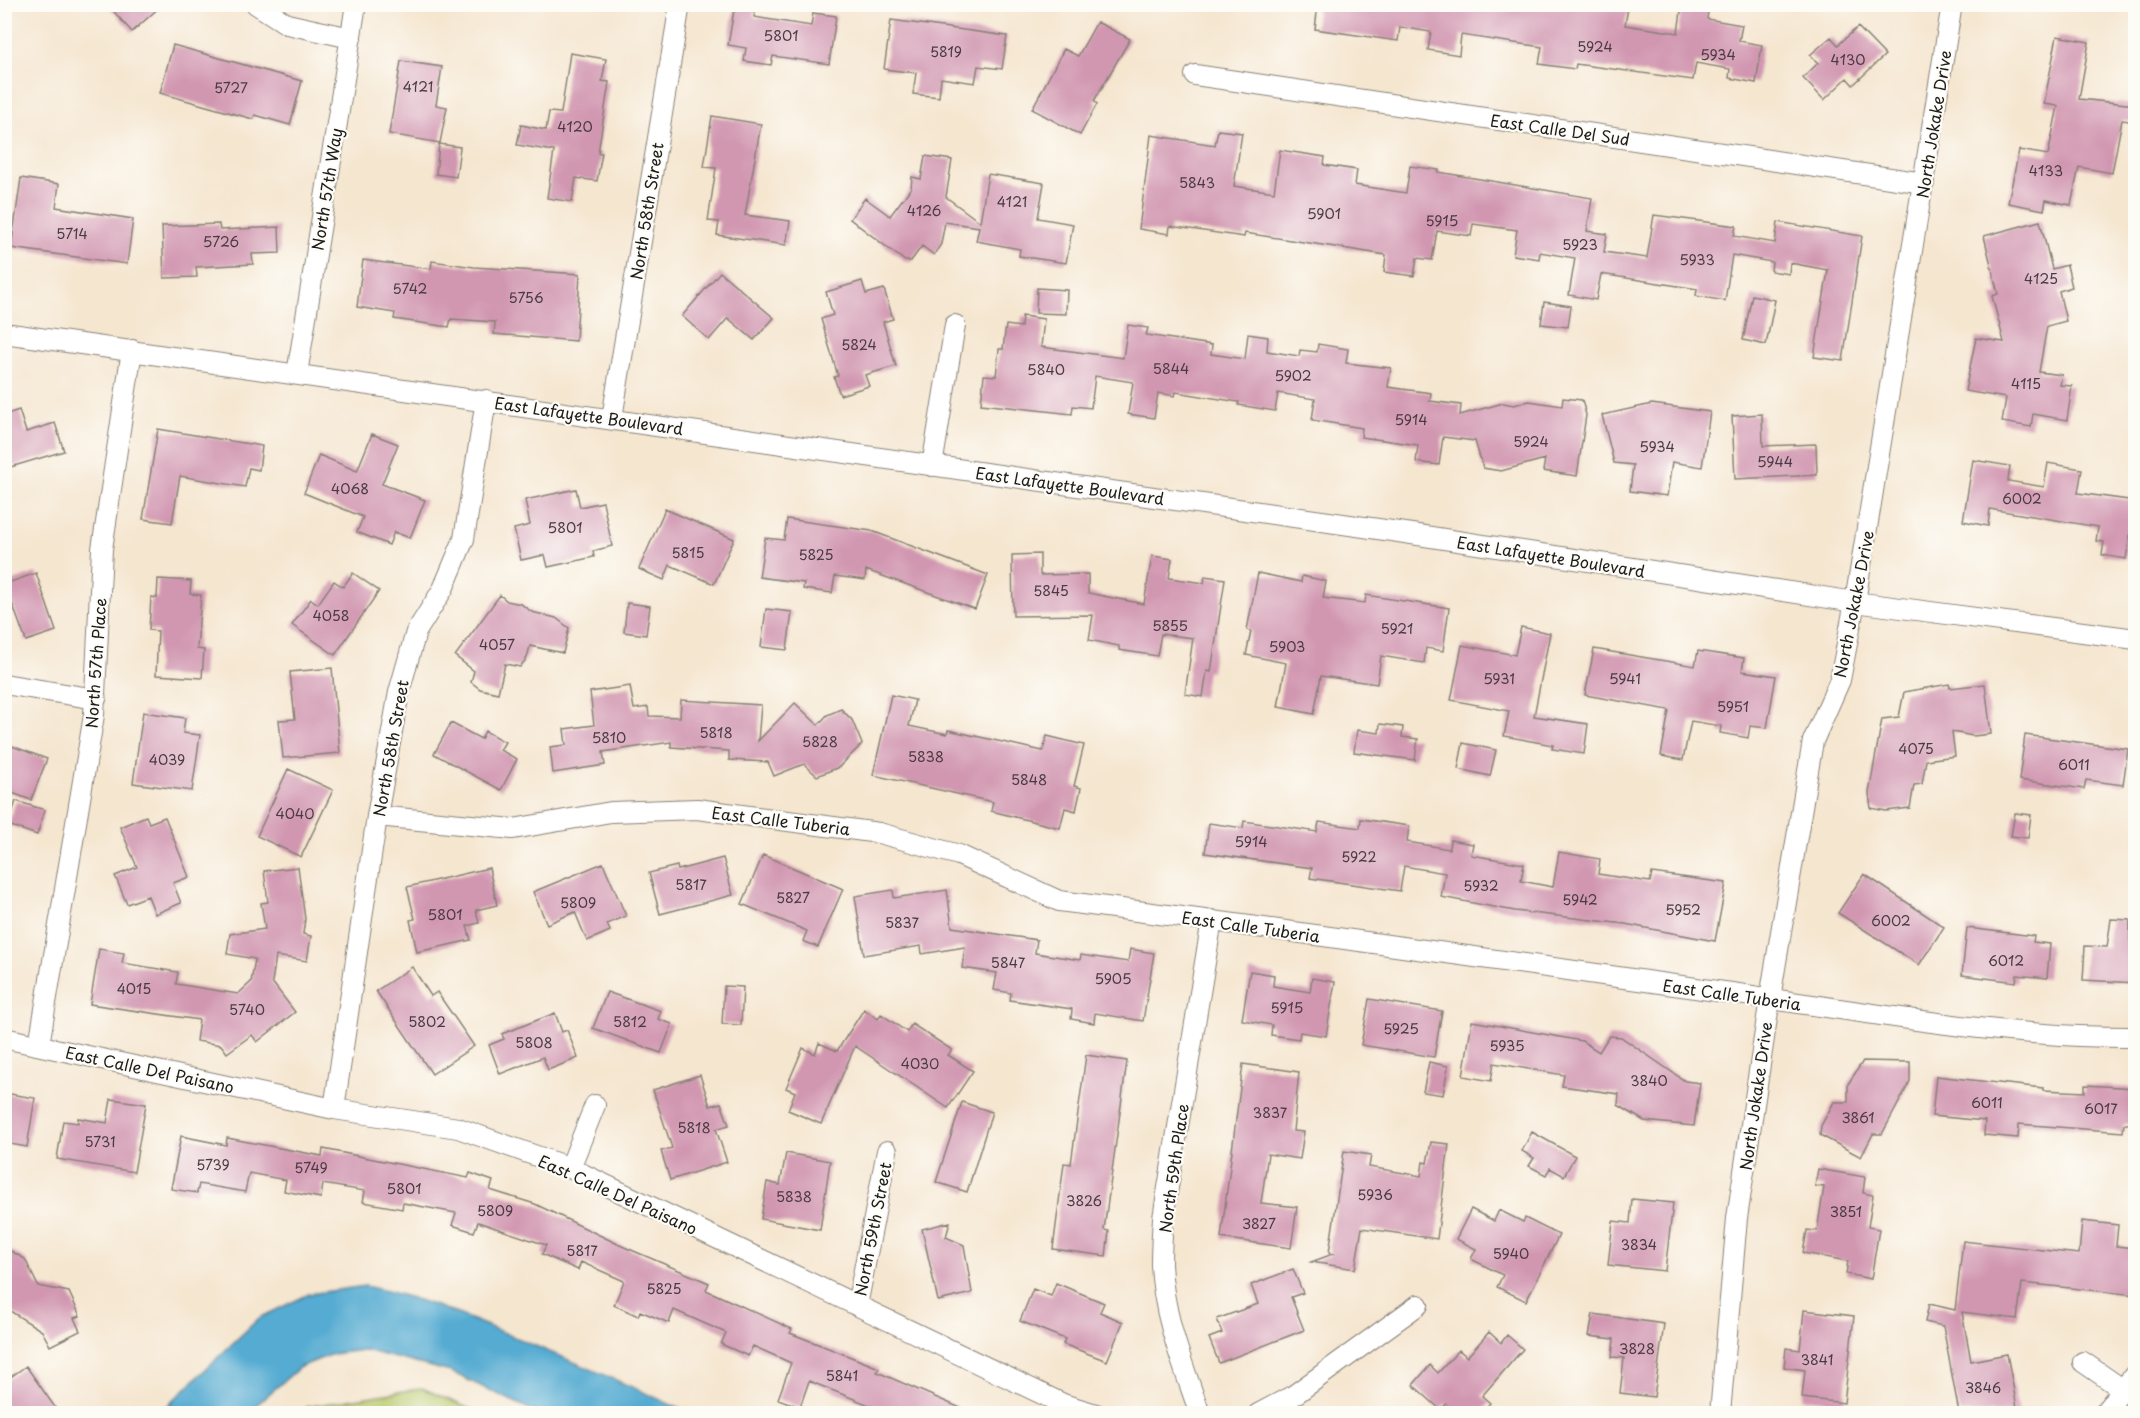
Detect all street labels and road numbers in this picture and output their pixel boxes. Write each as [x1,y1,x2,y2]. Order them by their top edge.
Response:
street label: North Jokake Drive [1909,48,1957,200]
street label: East Calle Del Sud [1489,107,1631,151]
street label: North 57th Way [304,126,348,252]
street label: North 58th Street [623,140,669,281]
street label: East Lafayette Boulevard [493,390,685,440]
street label: East Lafayette Boulevard [974,460,1166,510]
street label: North Jokake Drive [1827,528,1879,680]
street label: East Lafayette Boulevard [1455,529,1647,583]
street label: North 57th Place [78,597,112,729]
street label: North 58th Street [366,677,414,818]
street label: East Calle Tuberia [710,800,852,840]
street label: East Calle Tuberia [1180,904,1322,948]
street label: East Calle Tuberia [1661,972,1803,1016]
street label: North Jokake Drive [1733,1020,1777,1172]
street label: East Calle Del Paisano [64,1039,237,1099]
street label: North 59th Place [1152,1102,1194,1234]
street label: East Calle Del Paisano [535,1148,701,1240]
street label: North 59th Street [847,1160,897,1298]

